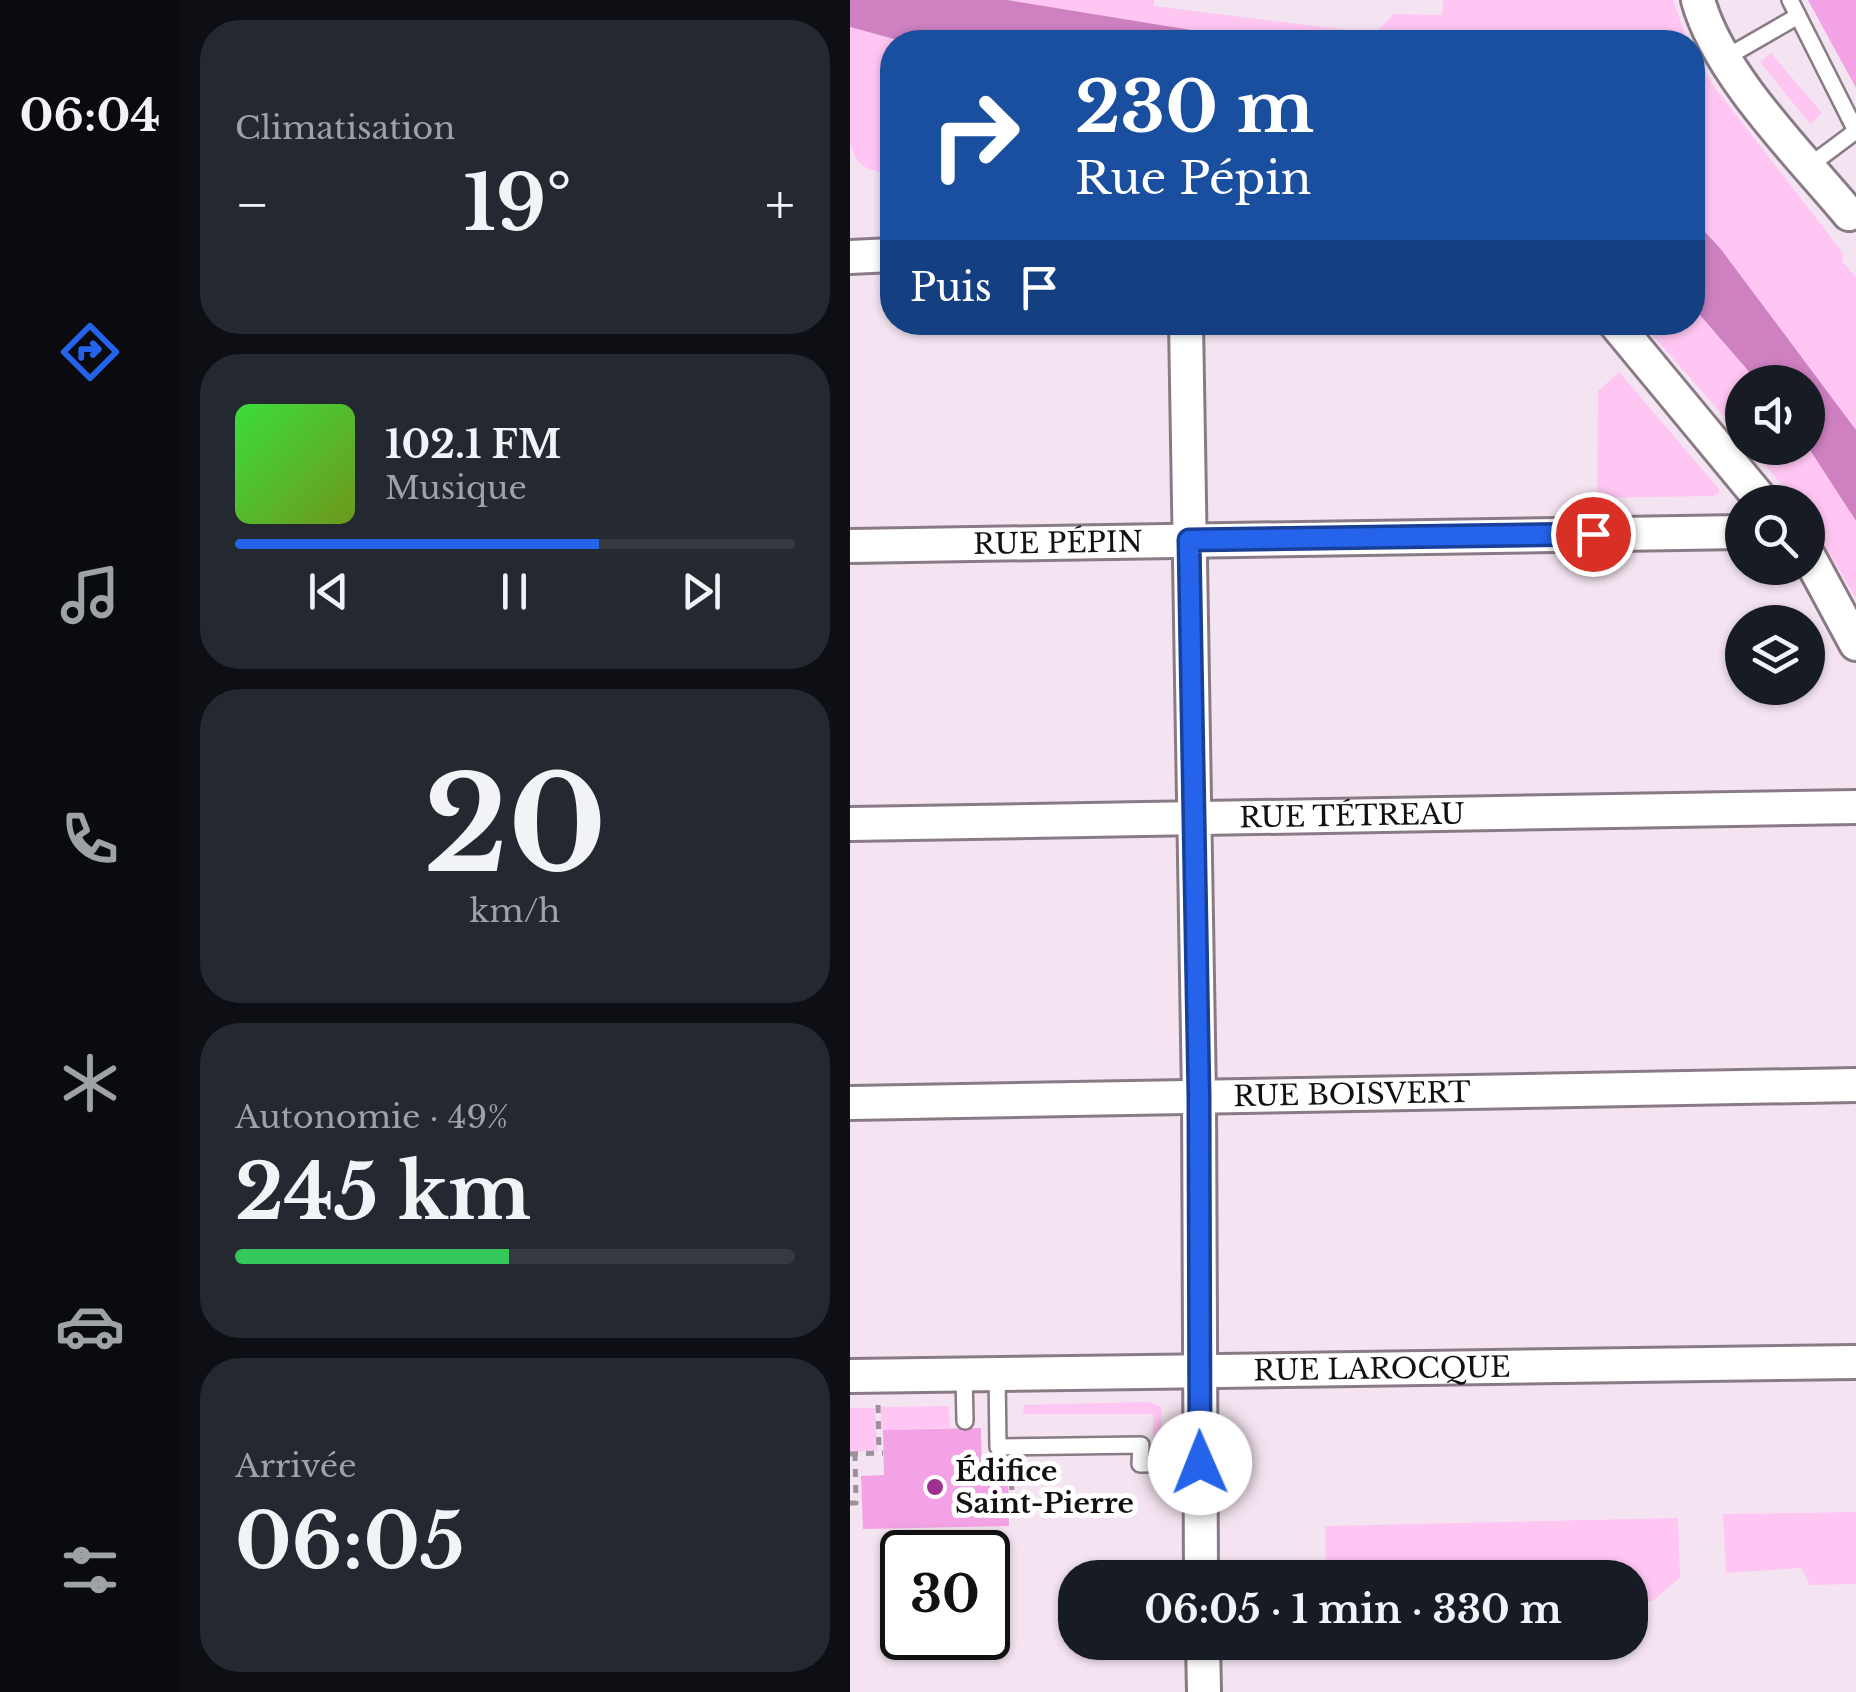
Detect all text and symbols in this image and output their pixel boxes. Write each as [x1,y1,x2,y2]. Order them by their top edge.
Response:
text: 230 m [1075,64,1314,151]
icon: right [910,70,1040,200]
text: 06:04 [20,87,160,143]
text: Climatisation [235,108,455,148]
text: Rue Pépin [1075,150,1312,206]
text: 19° [463,157,571,250]
text: − [235,171,270,239]
text: + [765,171,795,239]
icon: arrive [1012,260,1067,315]
text: Puis [910,264,992,311]
icon: directions [55,317,125,387]
map controls [1725,365,1825,705]
button: sound [1725,365,1825,465]
text: 102.1 FM [385,421,561,468]
text: Musique [385,468,527,508]
button: search [1725,485,1825,585]
pin [1551,492,1636,577]
icon: arrive [1566,507,1621,562]
street label: RUE PÉPIN [973,524,1143,562]
icon: music [55,560,125,630]
icon: previous [301,564,356,619]
icon: pause [487,564,542,619]
icon: next [674,564,729,619]
button: layers [1725,605,1825,705]
text: 20 [424,745,606,906]
street label: RUE TÉTREAU [1239,796,1465,835]
icon: phone [55,804,125,874]
text: km/h [470,891,560,931]
icon: climate [55,1048,125,1118]
street label: RUE BOISVERT [1233,1074,1471,1114]
text: Autonomie · 49% [235,1097,509,1137]
text: 245 km [235,1146,531,1239]
icon: car [55,1291,125,1361]
street label: RUE LAROCQUE [1253,1349,1511,1388]
position arrow [1148,1411,1252,1515]
text: Arrivée [235,1446,356,1486]
place label: Édifice Saint-Pierre [955,1454,1134,1521]
marker: Édifice Saint-Pierre [924,1476,946,1498]
text: 06:05 [235,1495,465,1588]
speed limit sign: 30 [880,1530,1010,1660]
icon: filters [55,1535,125,1605]
text: 06:05 · 1 min · 330 m [1144,1586,1562,1633]

